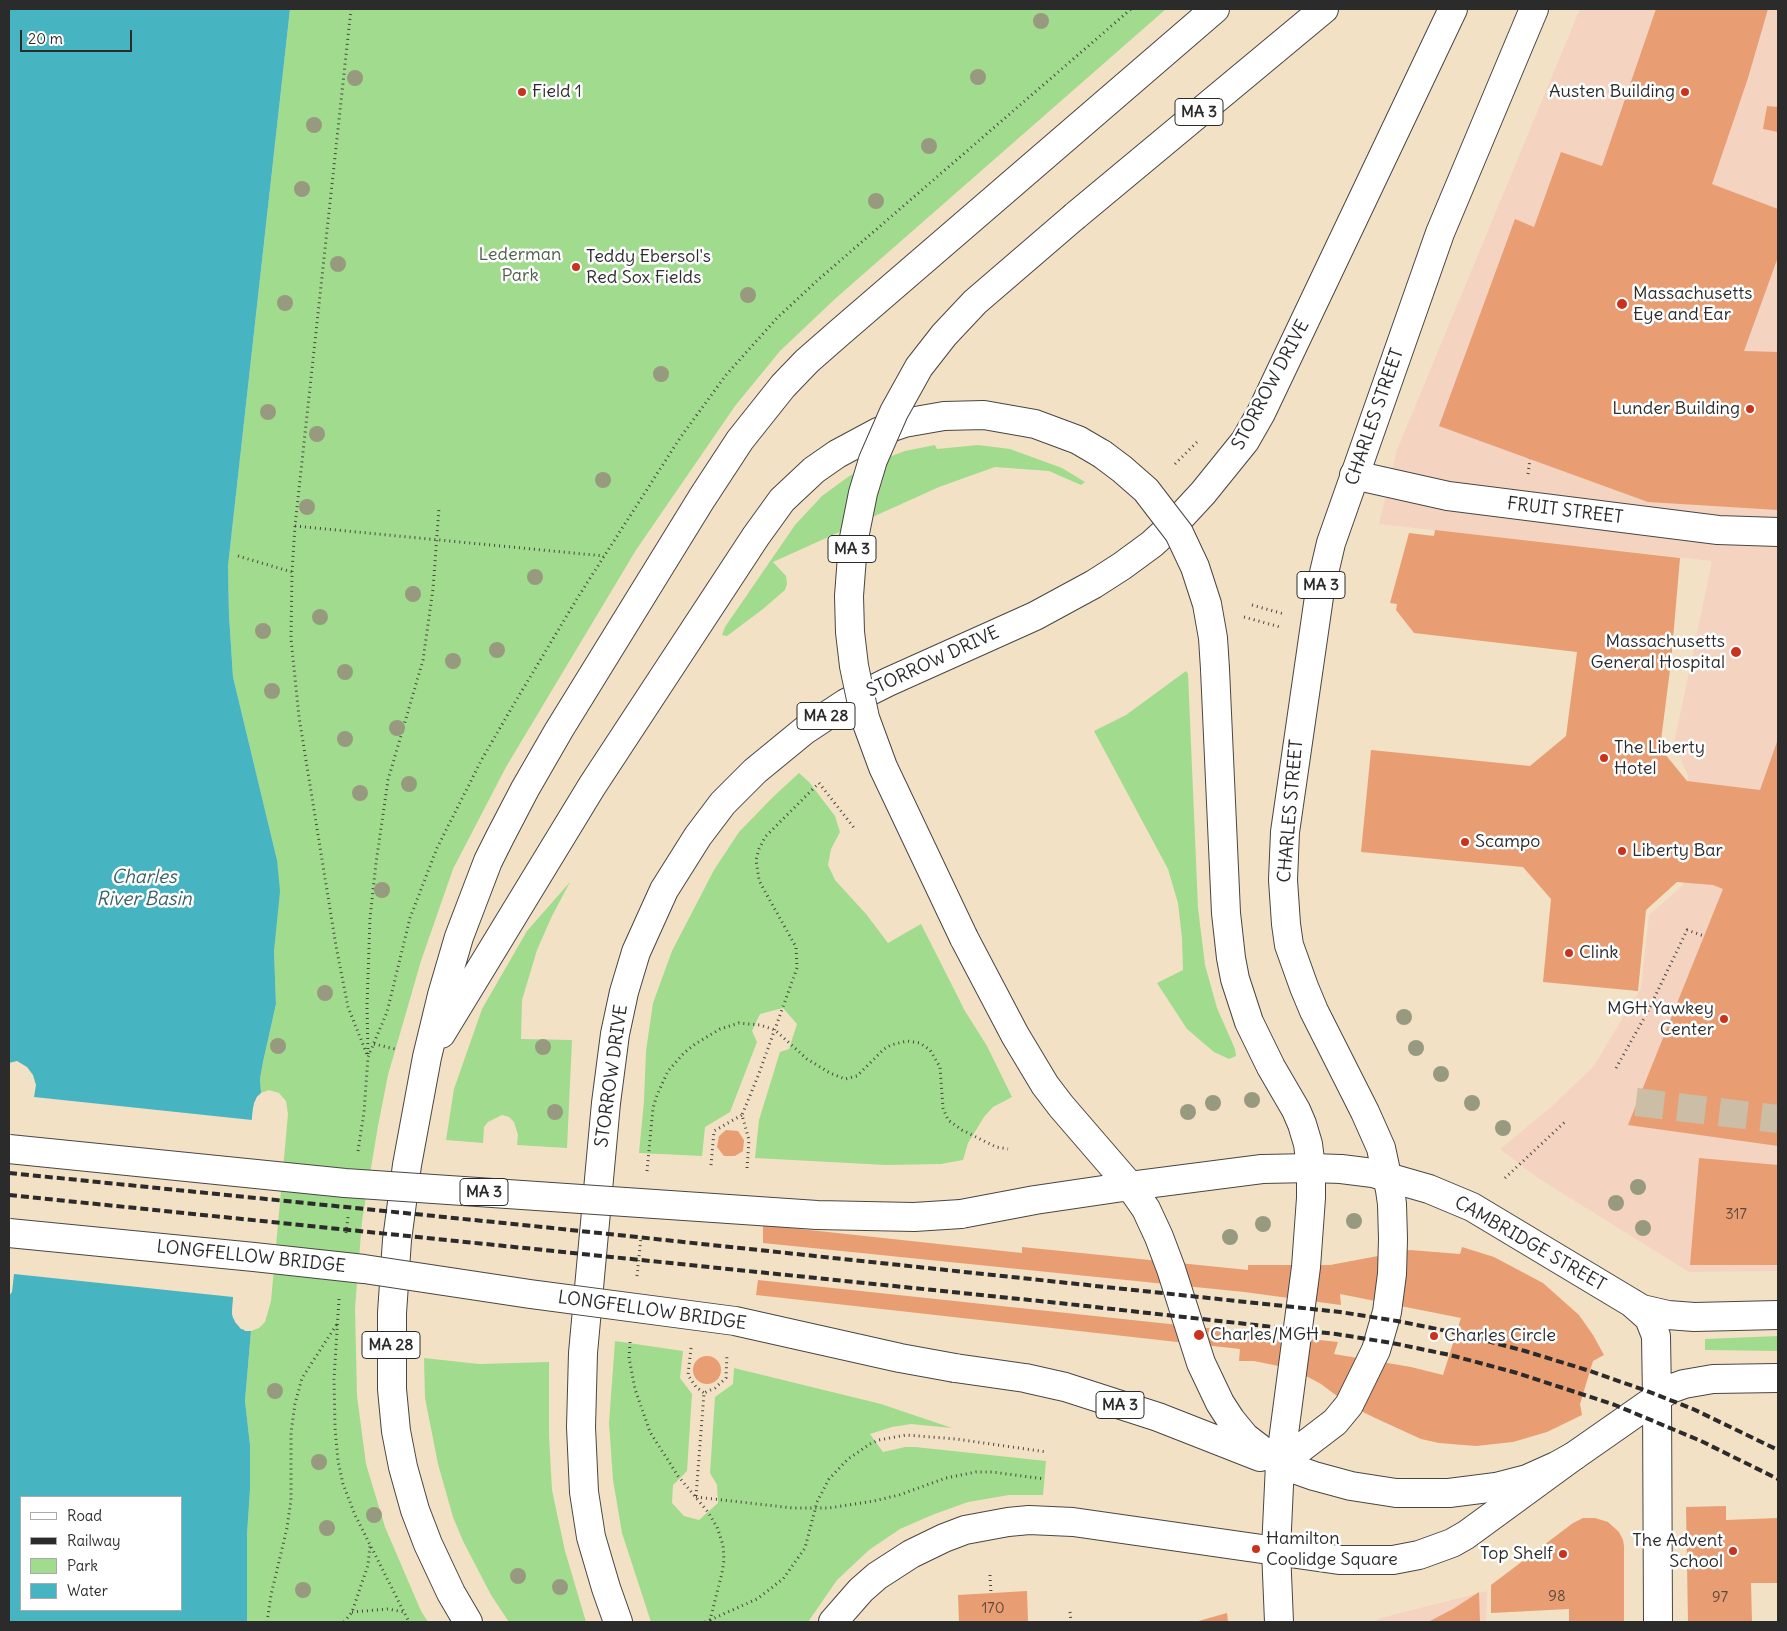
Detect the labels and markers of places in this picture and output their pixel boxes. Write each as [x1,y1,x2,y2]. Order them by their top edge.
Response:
place label: Field 1 [532,81,582,103]
place label: Austen Building [1549,81,1675,103]
marker: Field 1 [516,86,528,98]
marker: Austen Building [1679,86,1691,98]
place label: Teddy Ebersol's Red Sox Fields [586,246,711,288]
marker: Teddy Ebersol's Red Sox Fields [570,261,582,273]
place label: Massachusetts Eye and Ear [1633,283,1753,326]
marker: Massachusetts Eye and Ear [1615,297,1629,311]
place label: Lunder Building [1612,398,1740,420]
marker: Lunder Building [1744,403,1756,415]
place label: Massachusetts General Hospital [1591,631,1725,674]
marker: Massachusetts General Hospital [1729,645,1743,659]
place label: The Liberty Hotel [1614,737,1705,780]
marker: The Liberty Hotel [1598,752,1610,764]
place label: Scampo [1475,831,1540,853]
marker: Scampo [1459,836,1471,848]
place label: Liberty Bar [1632,840,1723,862]
marker: Liberty Bar [1616,845,1628,857]
place label: Clink [1579,942,1619,964]
marker: Clink [1563,947,1575,959]
place label: MGH Yawkey Center [1607,998,1714,1040]
marker: MGH Yawkey Center [1718,1013,1730,1025]
place label: Charles/MGH [1210,1324,1319,1346]
place label: Charles Circle [1444,1325,1556,1347]
marker: Charles/MGH [1192,1328,1206,1342]
marker: Charles Circle [1428,1330,1440,1342]
place label: Hamilton Coolidge Square [1266,1528,1398,1570]
place label: The Advent School [1632,1530,1723,1572]
marker: Hamilton Coolidge Square [1250,1543,1262,1555]
place label: Top Shelf [1480,1543,1553,1565]
marker: The Advent School [1727,1545,1739,1557]
marker: Top Shelf [1557,1548,1569,1560]

